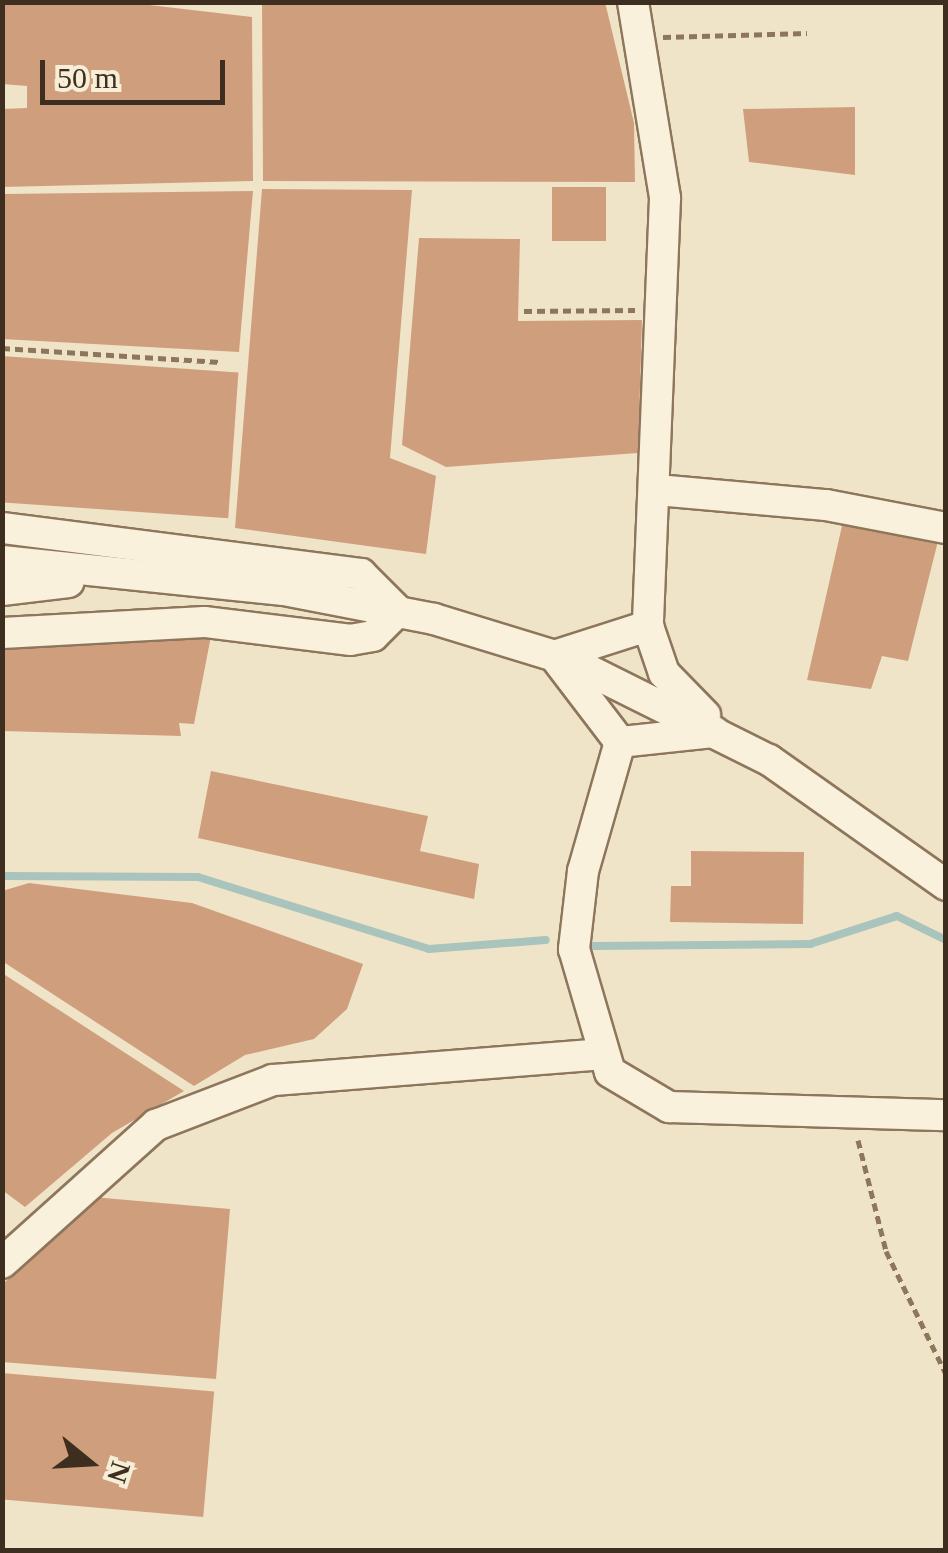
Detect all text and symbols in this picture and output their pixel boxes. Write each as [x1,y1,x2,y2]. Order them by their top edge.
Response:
scale bar [45,40,230,102]
text: 50 m [57,61,118,94]
north arrow [40,1413,140,1513]
text: N [101,1458,137,1487]

